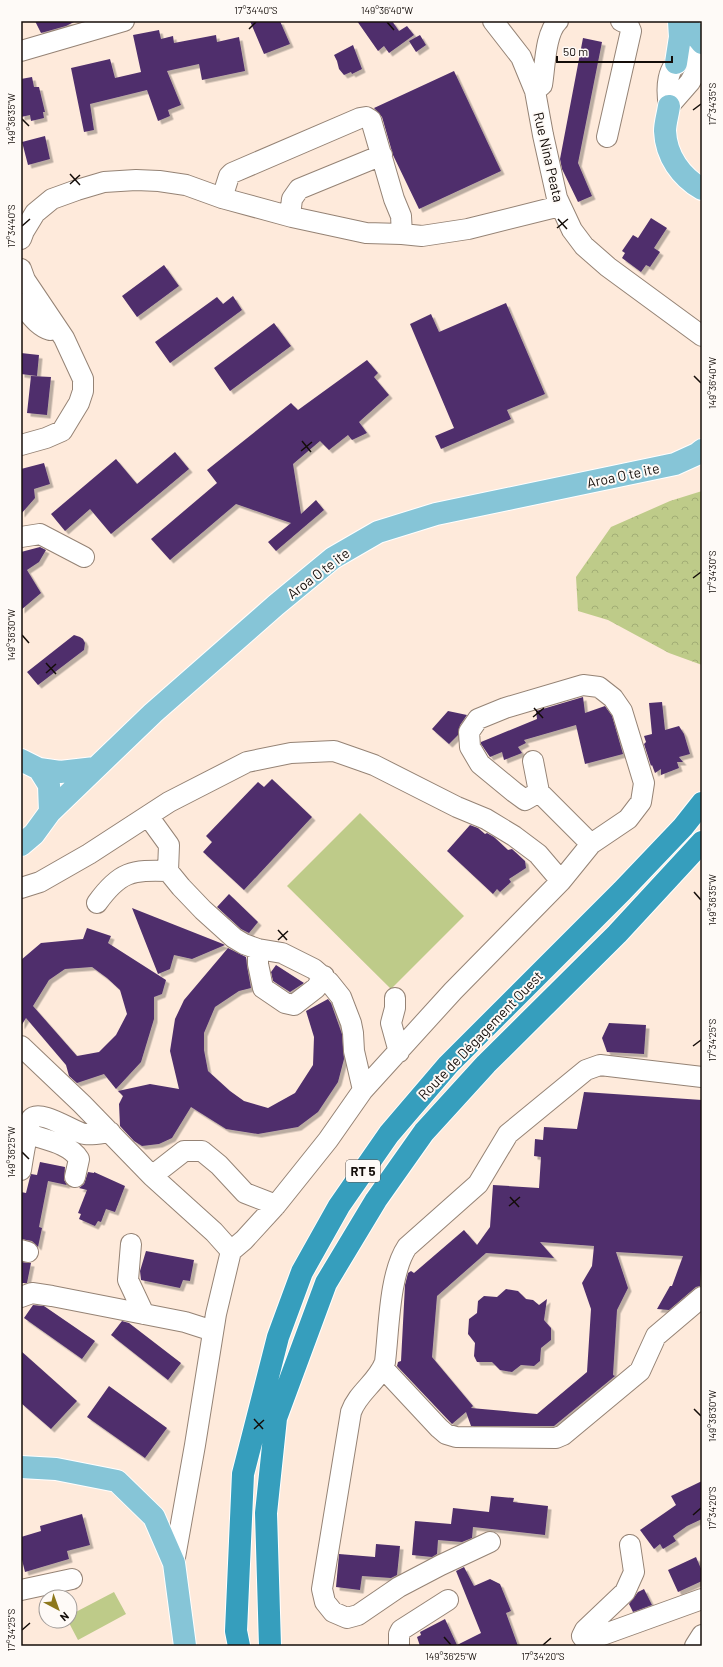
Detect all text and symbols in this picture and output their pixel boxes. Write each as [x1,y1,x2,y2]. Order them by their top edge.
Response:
text: 17°34'40"S [234,4,278,16]
text: 149°36'40"W [361,4,413,16]
scale bar [557,38,672,64]
text: 50 m [563,44,588,58]
text: 17°34'35"S [706,83,718,125]
text: 149°36'35"W [5,93,17,145]
street label: Rue Nina Peata [530,110,568,204]
text: 17°34'40"S [5,204,17,248]
text: 149°36'40"W [706,357,718,409]
street label: Aroa O te ite [585,459,661,491]
street label: Aroa O te ite [283,544,353,602]
text: 17°34'30"S [706,550,718,594]
text: 149°36'30"W [5,609,17,661]
text: 149°36'35"W [706,874,718,926]
street label: Route de Dégagement Ouest [414,967,546,1103]
text: 17°34'25"S [706,1018,718,1061]
text: 149°36'25"W [5,1126,17,1178]
road number: RT 5 [346,1160,380,1182]
text: 149°36'30"W [706,1390,718,1442]
text: 17°34'20"S [706,1486,718,1530]
north arrow [38,1589,78,1629]
text: 17°34'25"S [5,1608,17,1651]
text: N [58,1610,72,1624]
text: 149°36'25"W [425,1650,477,1662]
text: 17°34'20"S [521,1650,565,1662]

